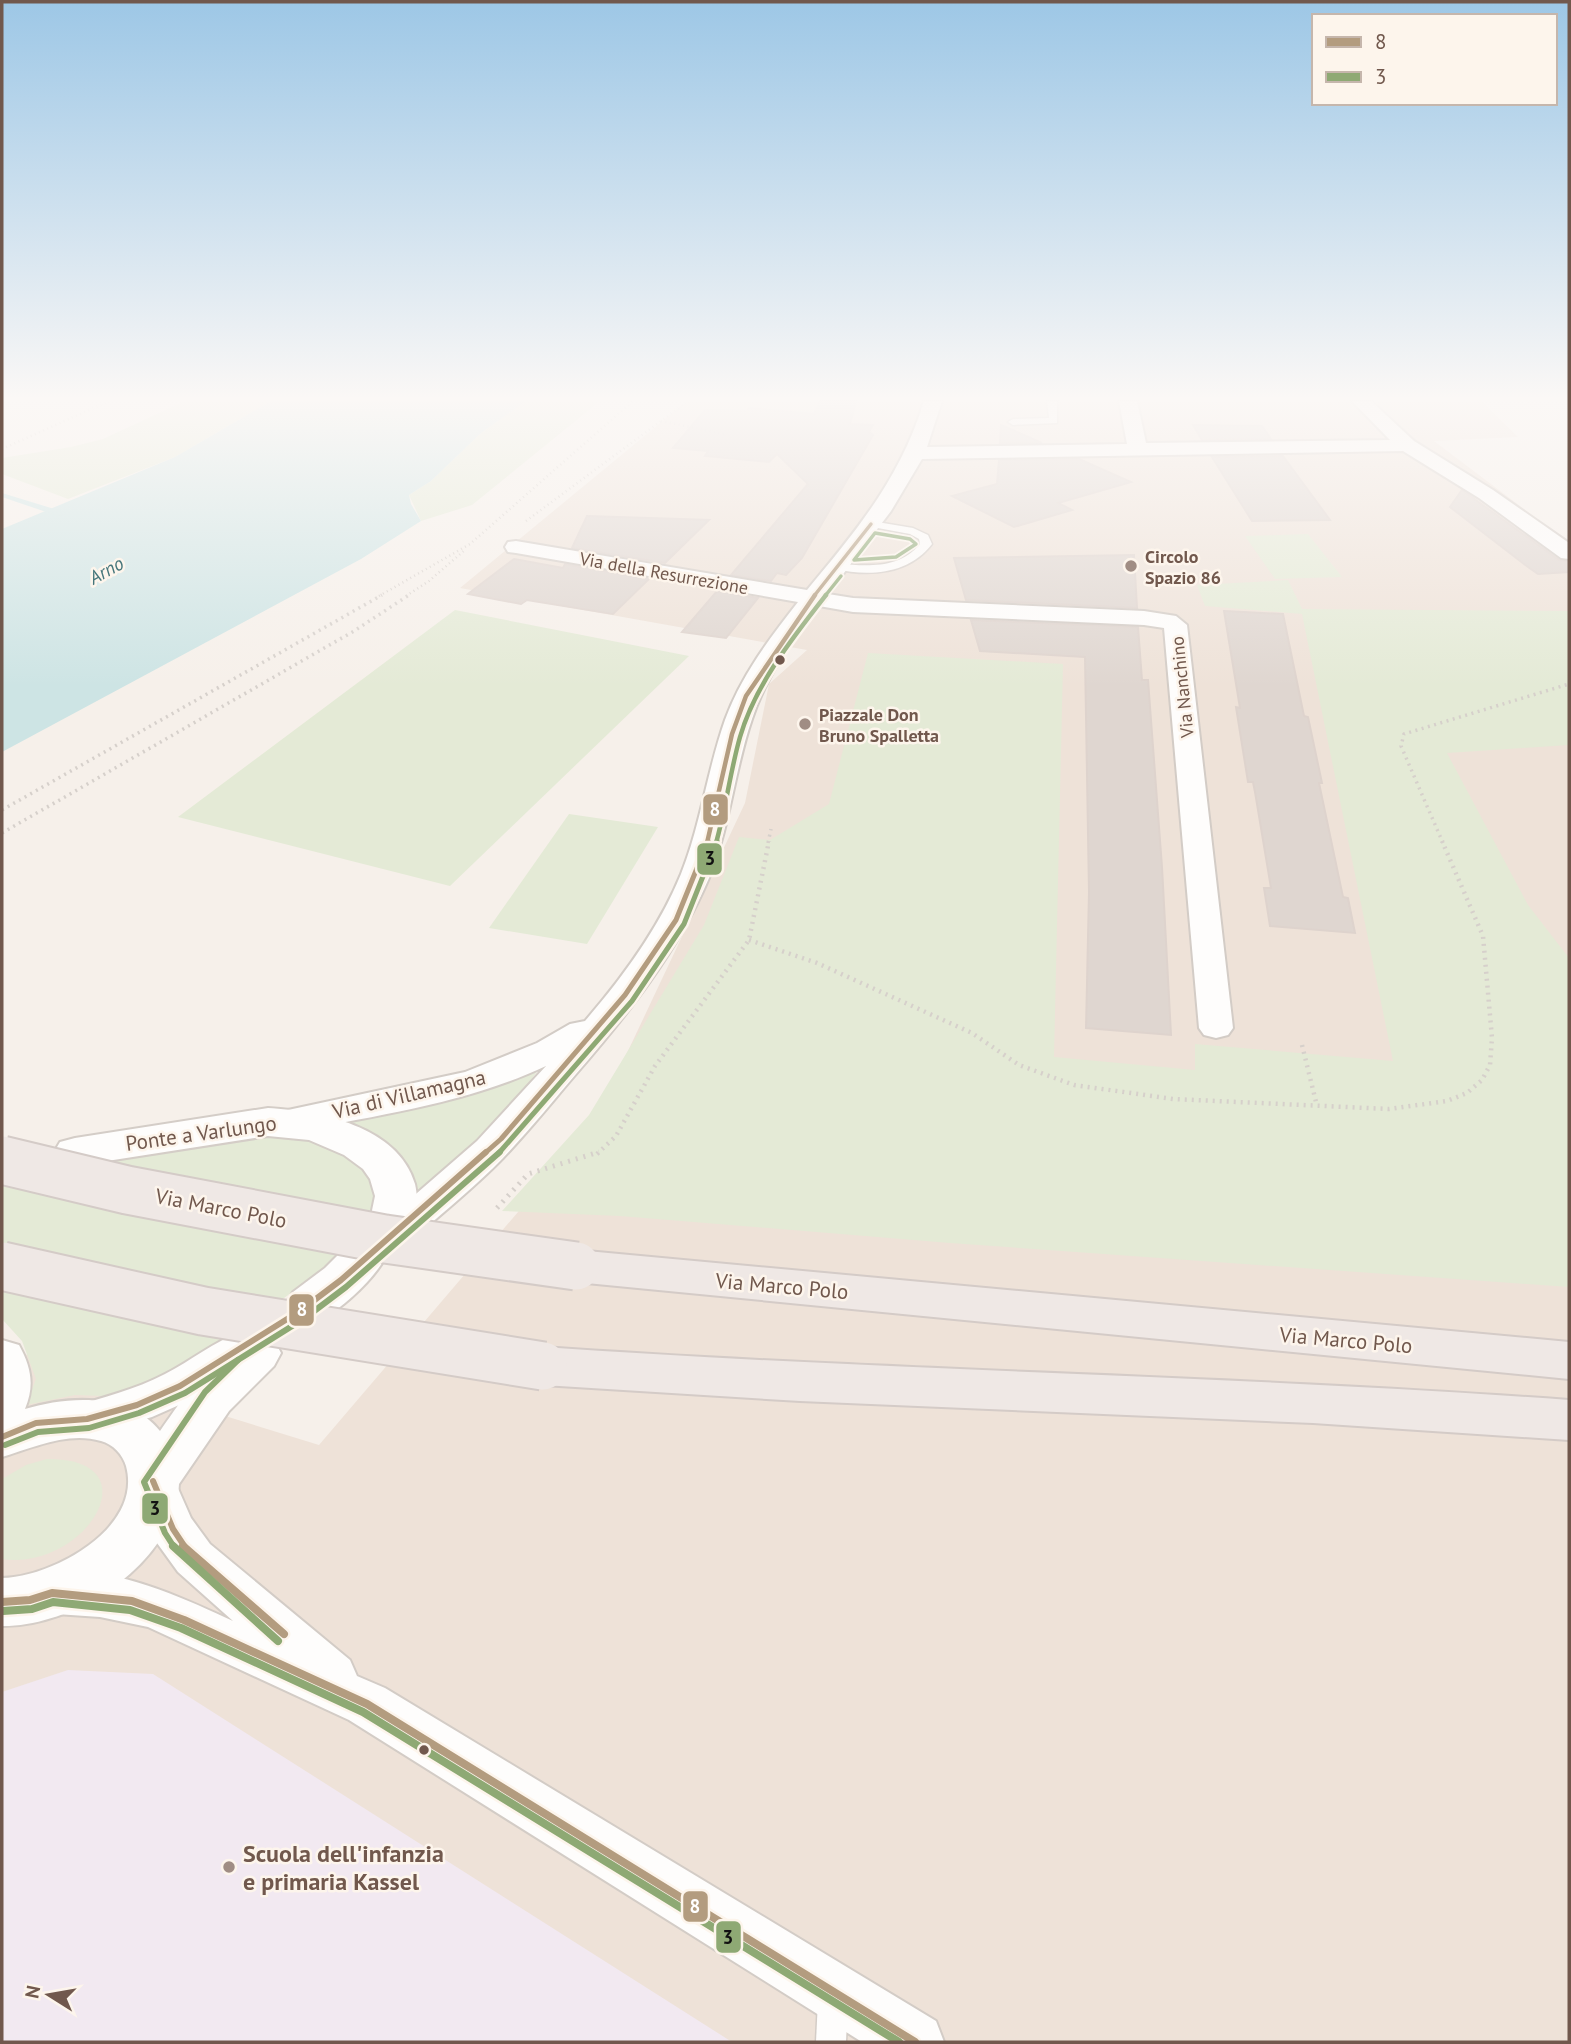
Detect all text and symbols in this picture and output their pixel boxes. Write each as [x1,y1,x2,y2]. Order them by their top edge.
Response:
legend [1312,14,1557,105]
text: 8 [1375,28,1386,55]
text: 3 [1375,63,1386,90]
place label: Circolo Spazio 86 [1145,545,1221,589]
street label: Via della Resurrezione [577,547,750,599]
water label: Arno [84,551,128,590]
marker: Circolo Spazio 86 [1123,558,1139,574]
street label: Via Nanchino [1165,635,1199,740]
unlabelled marker [773,653,787,667]
place label: Piazzale Don Bruno Spalletta [819,703,939,747]
marker: Piazzale Don Bruno Spalletta [797,716,813,732]
line badge: 8 [702,793,729,826]
text: 8 [710,797,720,821]
line badge: 3 [696,842,723,876]
text: 3 [705,846,715,870]
street label: Via di Villamagna [329,1063,488,1125]
street label: Ponte a Varlungo [124,1109,278,1157]
street label: Via Marco Polo [152,1182,289,1234]
street label: Via Marco Polo [713,1267,850,1305]
line badge: 8 [288,1293,315,1327]
text: 8 [297,1297,307,1321]
street label: Via Marco Polo [1277,1321,1414,1359]
line badge: 3 [141,1492,169,1525]
text: 3 [150,1496,160,1520]
unlabelled marker [417,1743,431,1757]
place label: Scuola dell'infanzia e primaria Kassel [243,1838,444,1897]
marker: Scuola dell'infanzia e primaria Kassel [221,1859,237,1875]
line badge: 8 [682,1890,709,1923]
text: 8 [690,1894,700,1918]
line badge: 3 [715,1920,742,1954]
text: 3 [723,1925,733,1949]
north arrow [14,1960,84,2030]
text: N [19,1983,45,2000]

